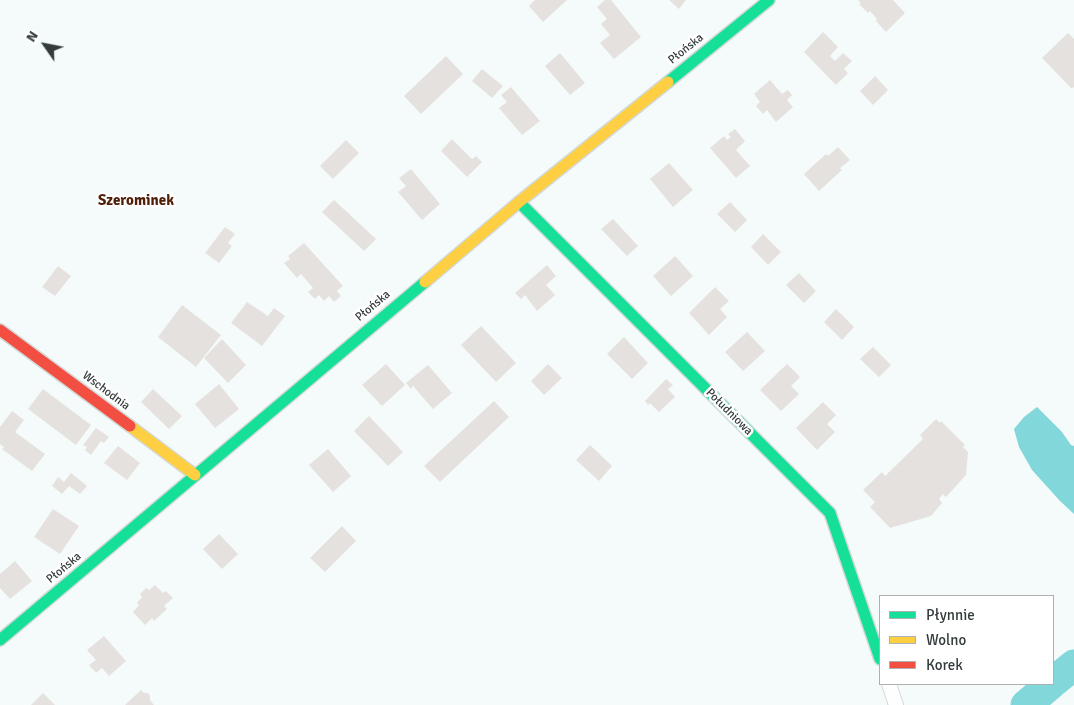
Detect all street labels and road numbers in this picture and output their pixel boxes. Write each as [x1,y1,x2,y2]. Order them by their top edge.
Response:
street label: Płońska [666,31,706,67]
street label: Płońska [353,287,393,325]
street label: Wschodnia [79,368,133,414]
street label: Południowa [703,386,755,438]
street label: Płońska [44,549,84,587]

